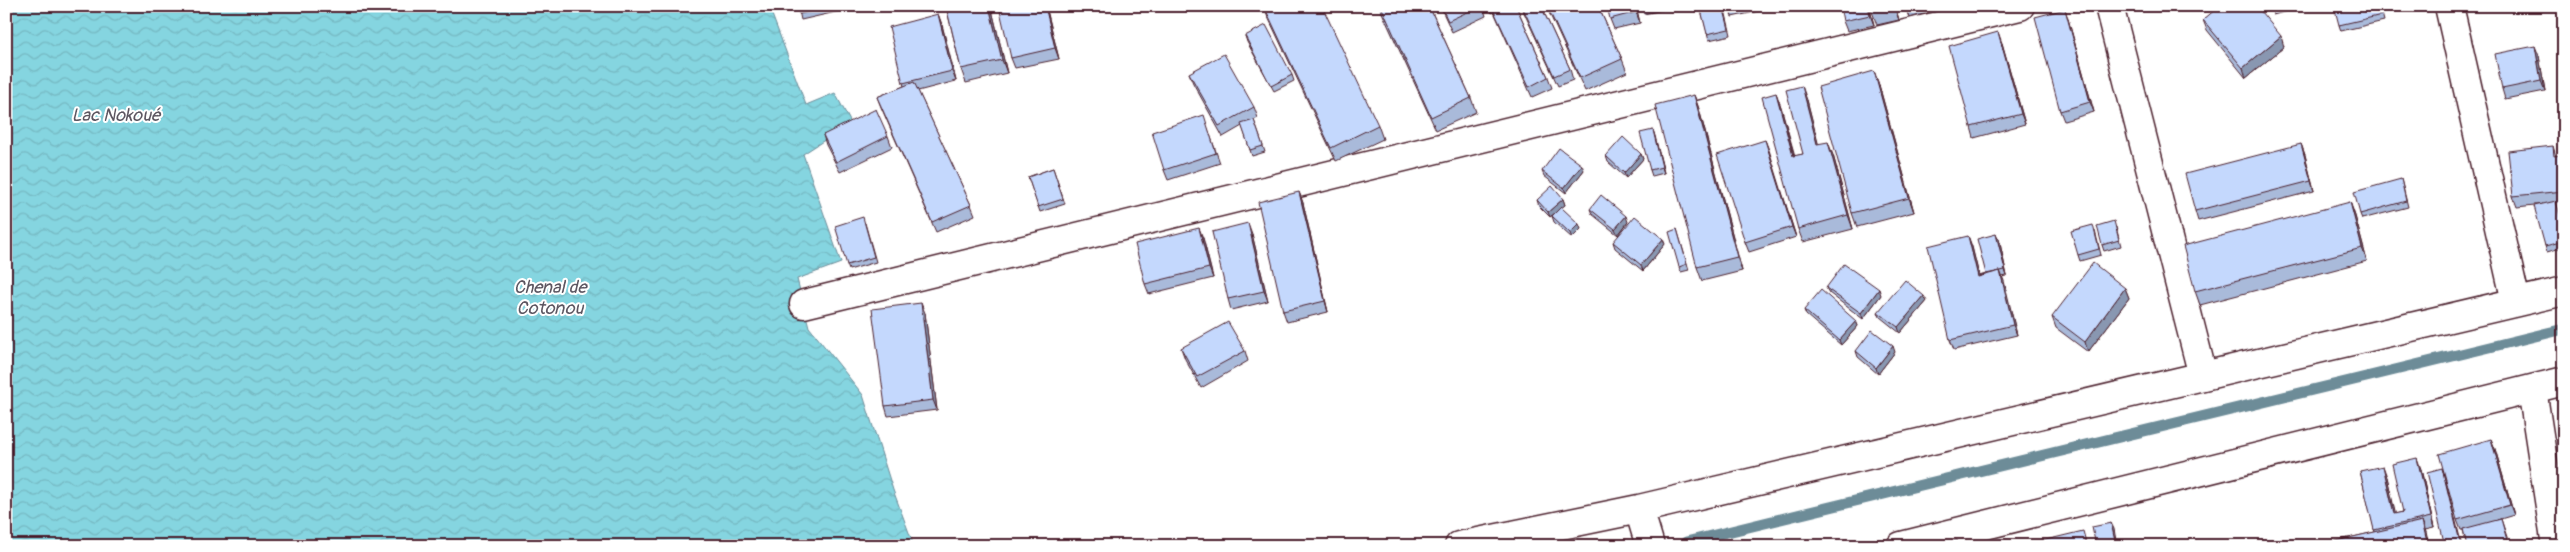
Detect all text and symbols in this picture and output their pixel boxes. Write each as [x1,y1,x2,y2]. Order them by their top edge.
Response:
water label: Lac Nokoué [71,104,162,127]
water label: Chenal de Cotonou [514,276,588,320]

